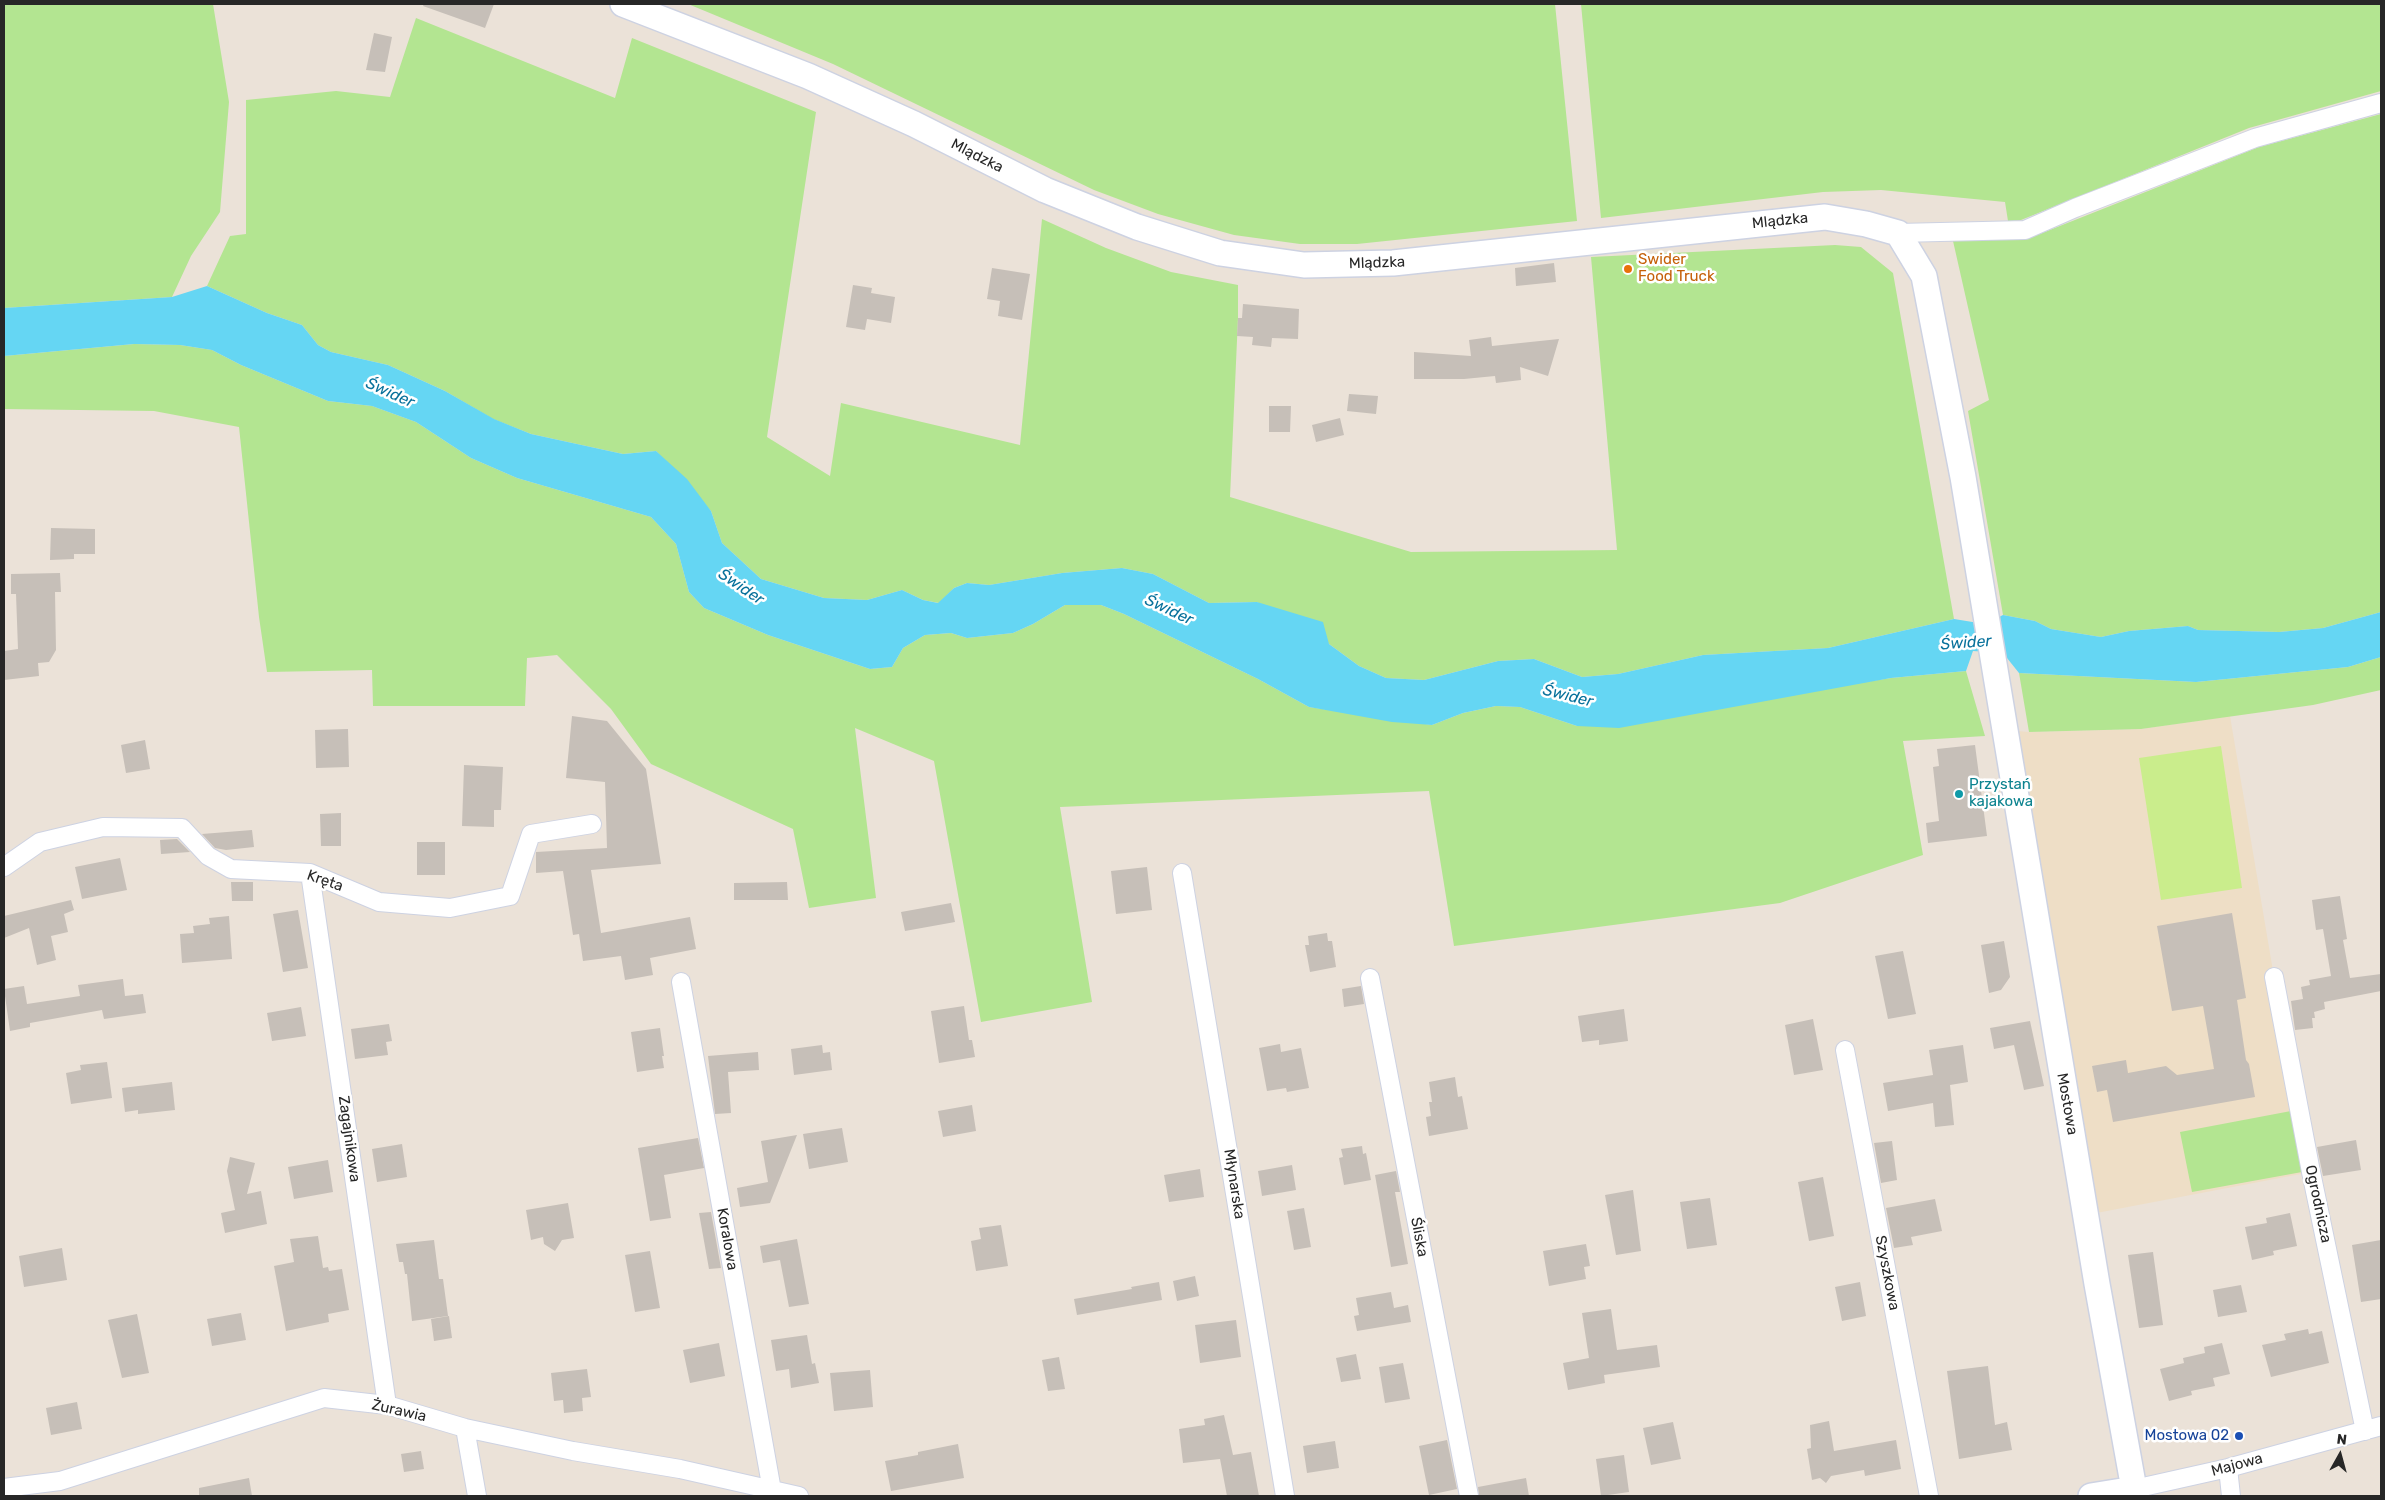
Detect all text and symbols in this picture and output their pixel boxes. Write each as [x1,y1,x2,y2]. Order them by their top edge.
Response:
street label: Mlądzka [948,135,1006,177]
street label: Mlądzka [1751,209,1809,233]
place label: Swider Food Truck [1638,251,1715,286]
street label: Mlądzka [1349,253,1405,273]
marker: Swider Food Truck [1622,263,1634,275]
water label: Świder [363,374,417,412]
water label: Świder [714,565,768,609]
water label: Świder [1142,590,1196,630]
water label: Świder [1940,632,1992,654]
water label: Świder [1541,680,1595,712]
place label: Przystań kajakowa [1969,776,2033,811]
marker: Przystań kajakowa [1953,788,1965,800]
street label: Kręta [305,866,345,896]
street label: Mostowa [2053,1072,2081,1136]
street label: Zagajnikowa [334,1095,364,1183]
street label: Młynarska [1220,1148,1248,1220]
street label: Ogrodnicza [2301,1163,2335,1245]
street label: Koralowa [713,1206,741,1272]
street label: Śliska [1406,1216,1432,1258]
street label: Szyszkowa [1871,1234,1903,1312]
street label: Żurawia [370,1396,428,1426]
place label: Mostowa 02 [2144,1427,2229,1445]
marker: Mostowa 02 [2233,1430,2245,1442]
north arrow [2315,1430,2365,1480]
text: N [2336,1431,2348,1449]
street label: Majowa [2209,1449,2265,1481]

